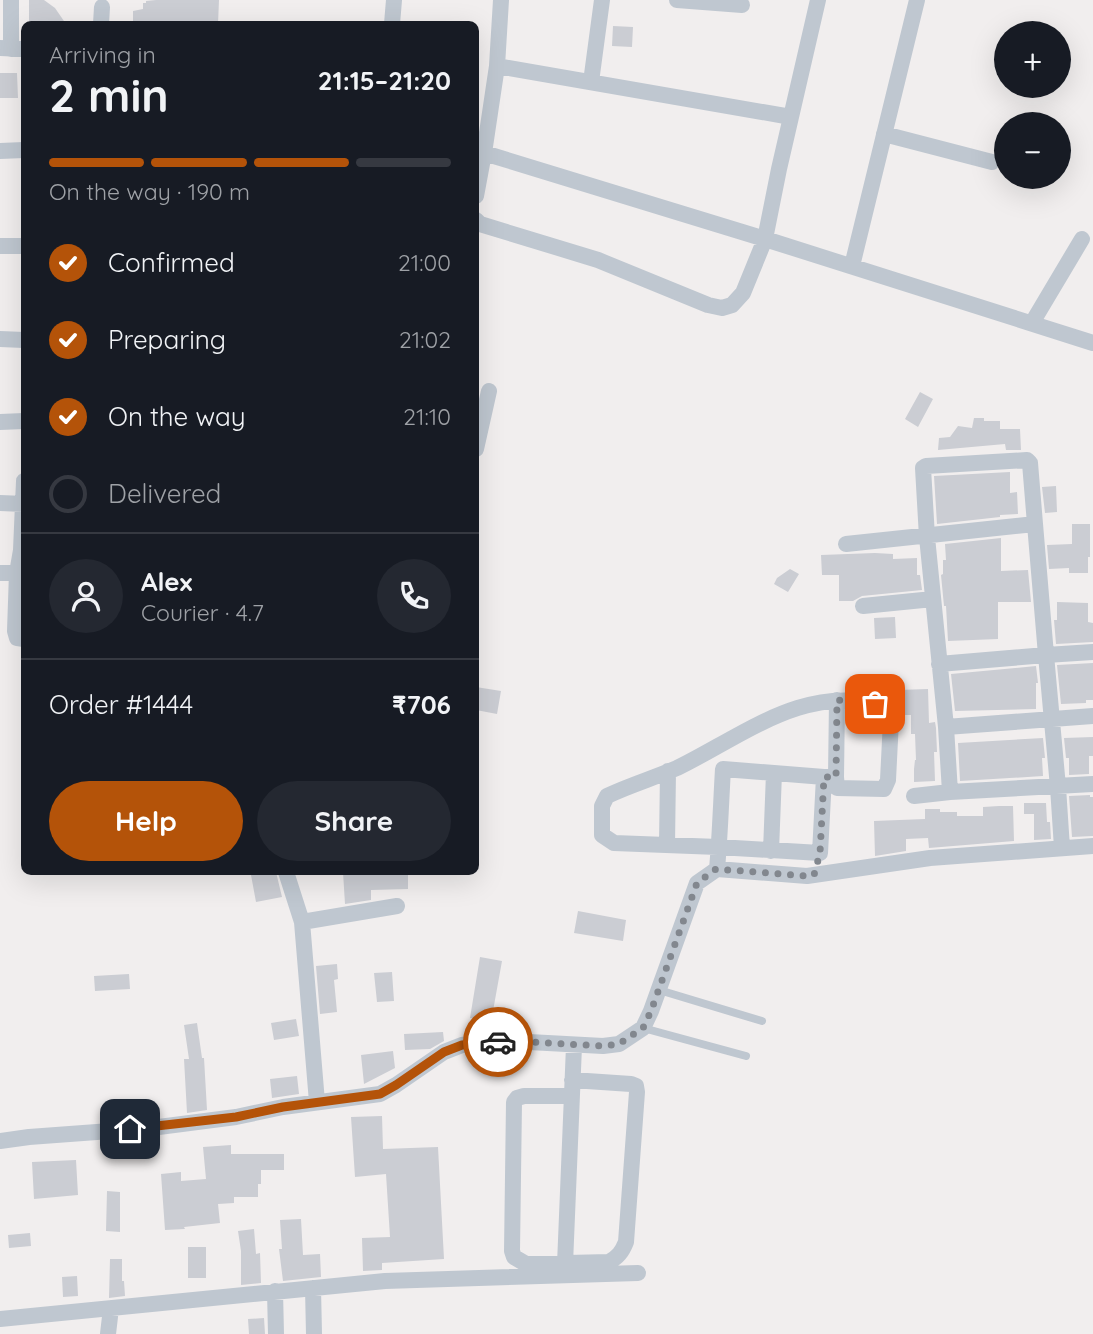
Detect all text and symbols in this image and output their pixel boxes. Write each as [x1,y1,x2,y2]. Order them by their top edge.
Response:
map controls [994,21,1071,189]
button: + [994,21,1071,98]
text: Arriving in [49,40,156,69]
text: 21:15–21:20 [318,64,451,97]
text: 2 min [49,66,169,124]
button: − [994,112,1071,189]
text: On the way · 190 m [49,177,250,206]
icon: check [49,244,87,282]
text: Confirmed [108,246,235,279]
text: 21:00 [398,248,451,277]
icon: check [49,321,87,359]
text: Preparing [108,323,226,356]
text: 21:02 [399,325,451,354]
icon: check [49,398,87,436]
text: On the way [108,400,246,433]
text: 21:10 [403,402,451,431]
text: Delivered [108,477,221,510]
button: person [49,559,123,633]
button: phone [377,559,451,633]
text: Alex [141,565,192,598]
text: Courier · 4.7 [141,598,264,627]
pin [845,674,905,734]
icon: bag [856,685,894,723]
text: Order #1444 [49,688,193,721]
text: ₹706 [392,688,451,721]
button: Help [49,781,243,861]
button: Share [257,781,451,861]
courier [463,1007,533,1077]
icon: car [479,1023,517,1061]
pin [100,1099,160,1159]
icon: home [111,1110,149,1148]

